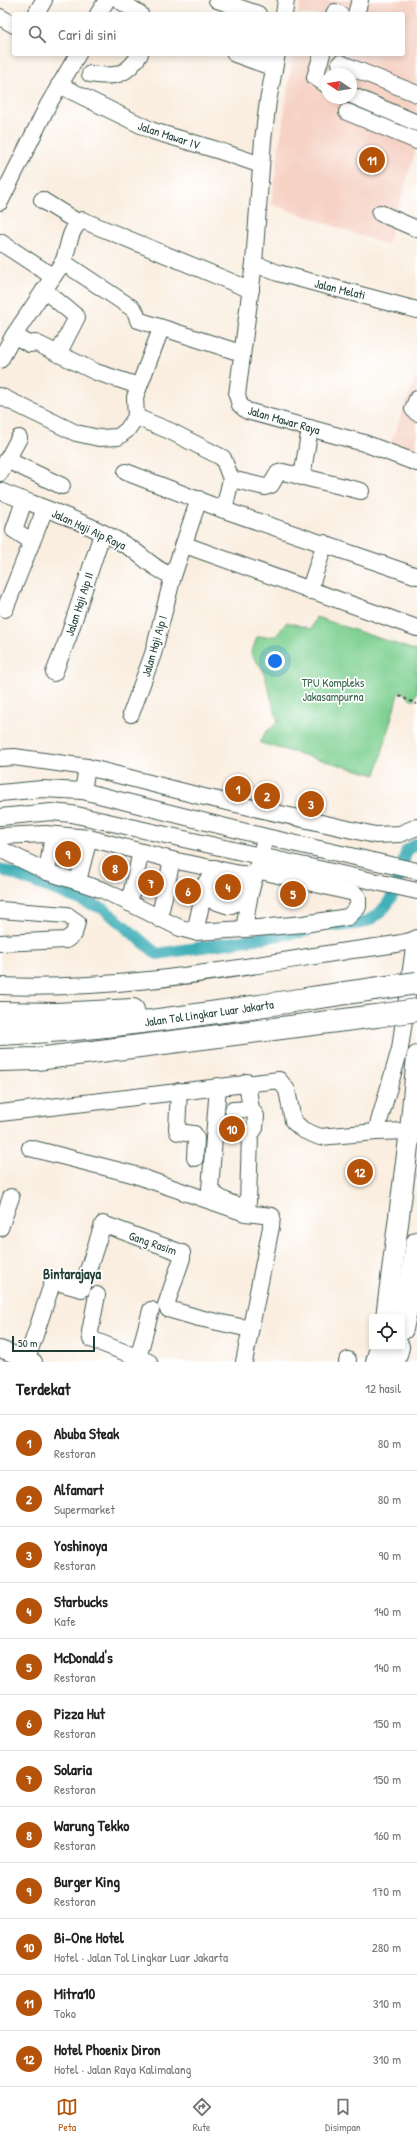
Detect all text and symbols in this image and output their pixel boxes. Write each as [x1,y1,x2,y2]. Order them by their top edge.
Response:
search box [12,12,405,56]
icon: search [26,23,48,45]
text: Cari di sini [58,24,117,45]
north arrow [321,68,357,104]
street label: Jalan Mawar IV [136,117,202,153]
pin: 11 [359,145,385,175]
street label: Jalan Melati [313,274,367,304]
street label: Jalan Mawar Raya [246,402,323,439]
street label: Jalan Haji Aip Raya [49,504,129,554]
street label: Jalan Haji Aip II [61,570,97,638]
street label: Jalan Haji Aip I [137,613,171,679]
your location [265,651,285,671]
park label: TPU Kompleks Jakasampurna [302,674,365,705]
pin: 1 [225,774,251,804]
pin: 2 [254,781,280,811]
pin: 3 [298,789,324,819]
pin: 9 [55,839,81,869]
pin: 8 [102,853,128,883]
pin: 7 [138,868,164,898]
pin: 4 [215,872,241,902]
pin: 6 [175,876,201,906]
pin: 5 [280,879,306,909]
street label: Jalan Tol Lingkar Luar Jakarta [143,995,275,1030]
pin: 10 [219,1114,245,1144]
pin: 12 [347,1157,373,1187]
street label: Gang Rasim [127,1227,179,1259]
district label: Bintarajaya [43,1264,101,1285]
map controls [369,1314,405,1350]
button: locate [369,1314,405,1350]
scale bar [12,1334,95,1353]
text: 50 m [18,1336,38,1350]
text: Terdekat [16,1377,70,1400]
text: 12 hasil [365,1379,401,1397]
text: Abuba Steak [54,1423,119,1444]
text: 1 [27,1434,31,1452]
text: 80 m [378,1434,401,1452]
text: Restoran [54,1444,96,1462]
text: Alfamart [54,1479,104,1500]
text: 2 [26,1490,32,1508]
text: 80 m [378,1490,401,1508]
text: Supermarket [54,1500,115,1518]
text: Yoshinoya [54,1535,107,1556]
text: 3 [26,1546,32,1564]
text: 90 m [379,1546,401,1564]
text: Restoran [54,1556,96,1574]
text: Starbucks [54,1591,108,1612]
text: 4 [27,1602,31,1620]
text: 140 m [374,1602,401,1620]
text: Kafe [54,1612,76,1630]
text: McDonald's [54,1647,113,1668]
text: 5 [26,1658,32,1676]
text: 140 m [374,1658,401,1676]
text: Restoran [54,1668,96,1686]
text: Pizza Hut [54,1703,105,1724]
text: 6 [26,1714,32,1732]
text: 150 m [373,1714,401,1732]
text: Restoran [54,1724,96,1742]
text: Solaria [54,1759,92,1780]
text: 7 [26,1770,32,1788]
text: 150 m [373,1770,401,1788]
text: Restoran [54,1780,96,1798]
text: Warung Tekko [54,1815,129,1836]
text: 8 [26,1826,32,1844]
text: 160 m [373,1826,401,1844]
text: Restoran [54,1836,96,1854]
text: Burger King [54,1871,120,1892]
text: 9 [27,1882,31,1900]
text: 170 m [372,1882,401,1900]
text: Restoran [54,1892,96,1910]
text: Bi-One Hotel [54,1927,124,1948]
text: 10 [24,1938,34,1956]
text: 280 m [372,1938,401,1956]
text: Hotel · Jalan Tol Lingkar Luar Jakarta [54,1948,228,1966]
text: Mitra10 [54,1983,95,2004]
text: 11 [24,1994,34,2012]
text: 310 m [373,1994,401,2012]
text: Toko [54,2004,76,2022]
text: Hotel Phoenix Diron [54,2039,161,2060]
text: 12 [24,2050,34,2068]
text: 310 m [373,2050,401,2068]
text: Hotel · Jalan Raya Kalimalang [54,2060,191,2078]
tab: Peta [56,2096,78,2134]
tab: Rute [191,2096,213,2134]
tab: Disimpan [325,2096,361,2134]

